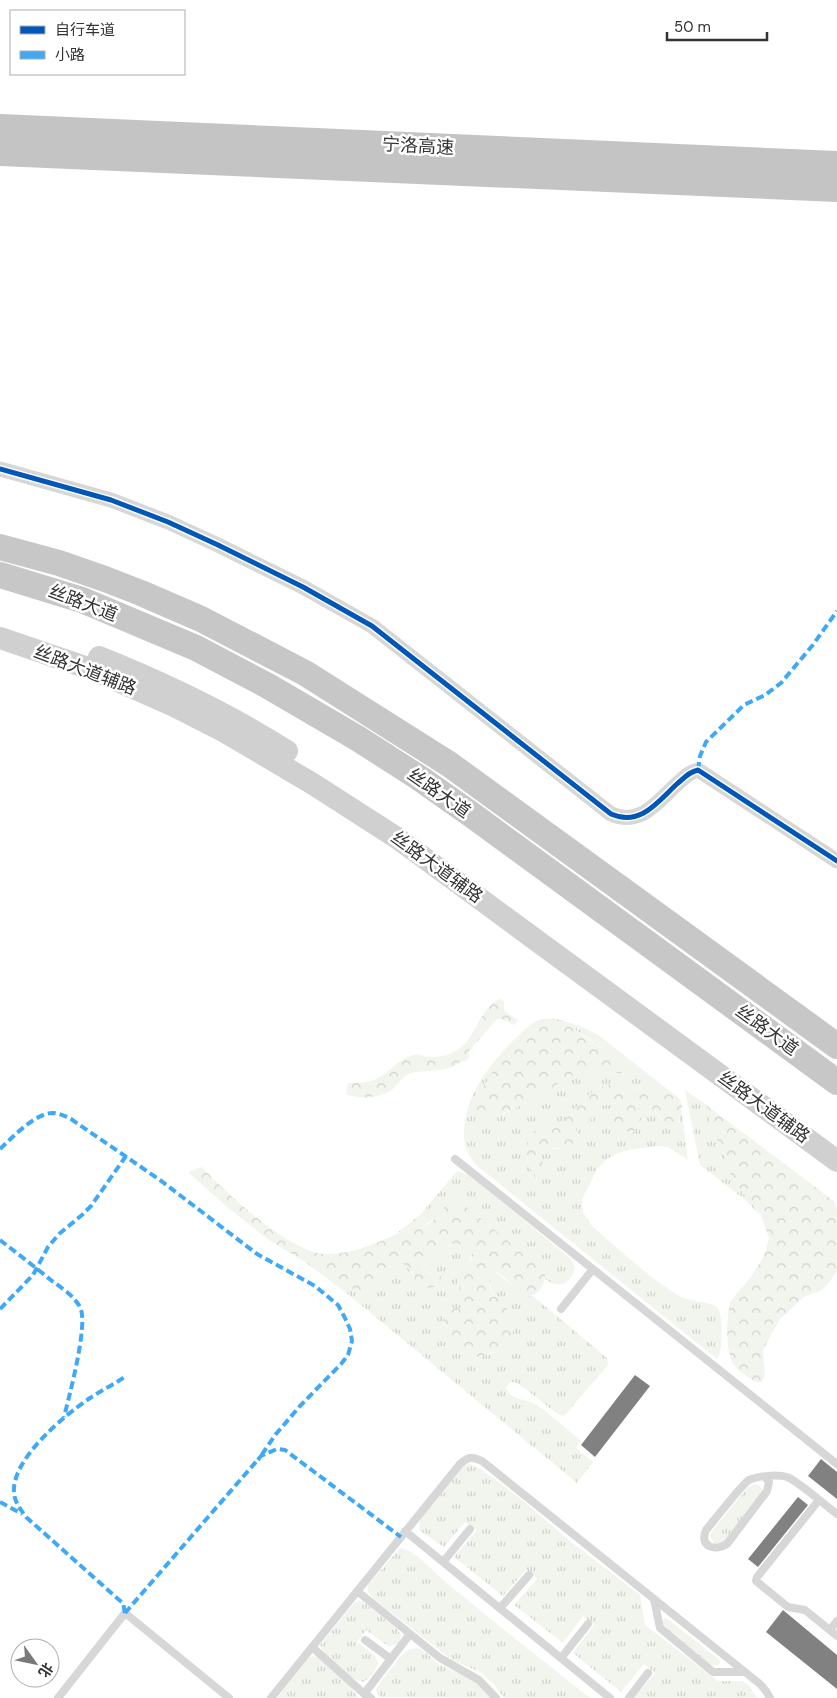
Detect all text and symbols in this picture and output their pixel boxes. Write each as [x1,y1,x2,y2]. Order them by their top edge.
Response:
legend [10,10,185,75]
scale bar [667,10,767,42]
text: 50 m [674,17,711,37]
text: 自行车道 [55,20,115,40]
text: 小路 [55,45,85,65]
street label: 宁洛高速 [381,132,455,160]
street label: 丝路大道 [45,579,121,627]
street label: 丝路大道辅路 [30,639,140,701]
street label: 丝路大道 [403,763,475,823]
street label: 丝路大道辅路 [386,826,488,908]
street label: 丝路大道 [731,999,803,1061]
street label: 丝路大道辅路 [713,1066,815,1148]
north arrow [10,1638,60,1688]
text: 北 [35,1659,57,1681]

